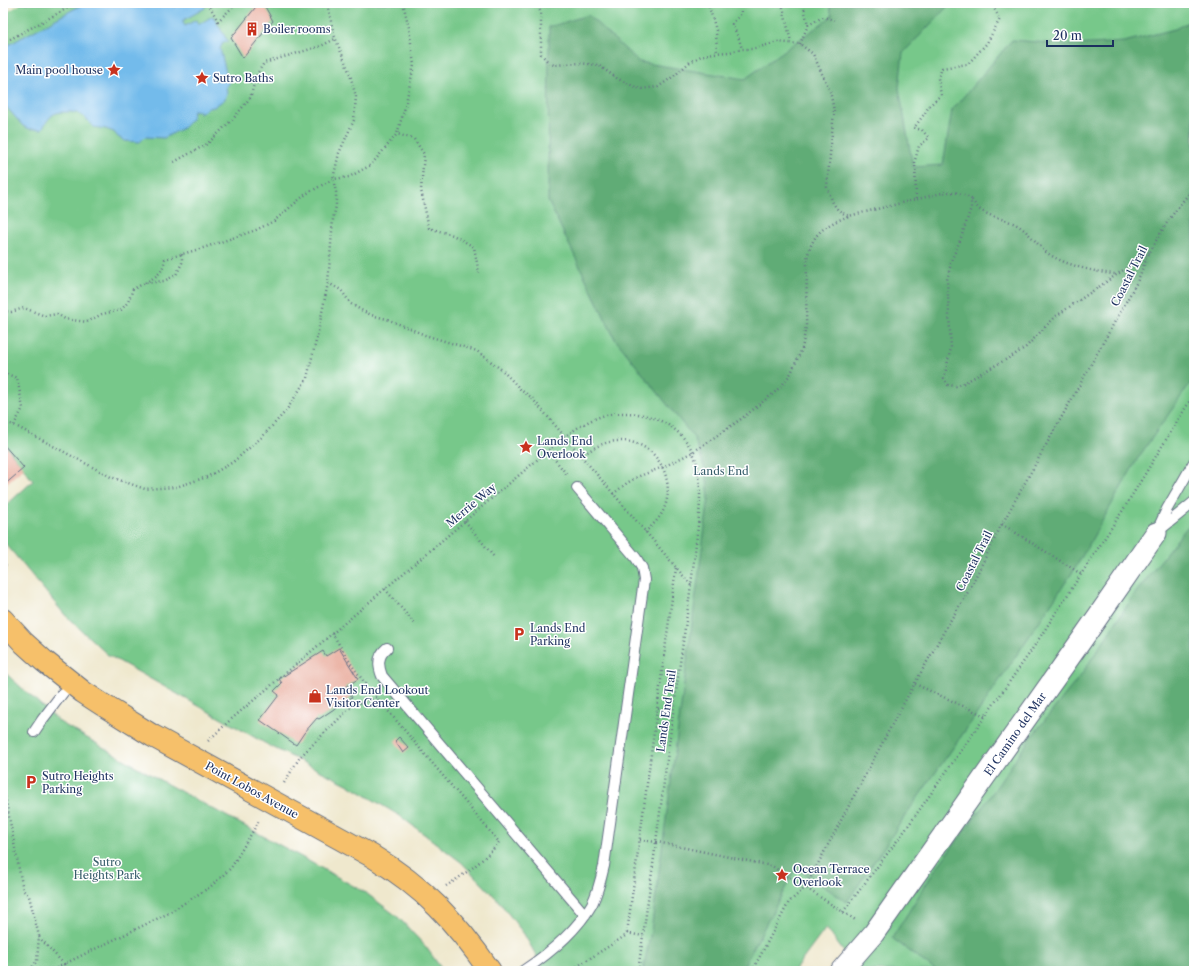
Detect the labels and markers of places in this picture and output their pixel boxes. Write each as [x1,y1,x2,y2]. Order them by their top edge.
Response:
building icon: Boiler rooms [244,21,260,37]
place label: Boiler rooms [263,22,331,36]
place icon: Main pool house [106,62,122,78]
place label: Main pool house [15,63,103,77]
place icon: Sutro Baths [194,70,210,86]
place label: Sutro Baths [213,71,274,85]
place label: Lands End Overlook [537,434,593,461]
place icon: Lands End Overlook [518,439,534,455]
place label: Lands End Parking [530,621,586,648]
parking icon: Lands End Parking [511,626,527,642]
place label: Lands End Lookout Visitor Center [325,683,429,710]
shop icon: Lands End Lookout Visitor Center [307,688,323,704]
place label: Sutro Heights Parking [42,769,114,796]
parking icon: Sutro Heights Parking [23,774,39,790]
place label: Ocean Terrace Overlook [793,862,870,889]
place icon: Ocean Terrace Overlook [774,867,790,883]

